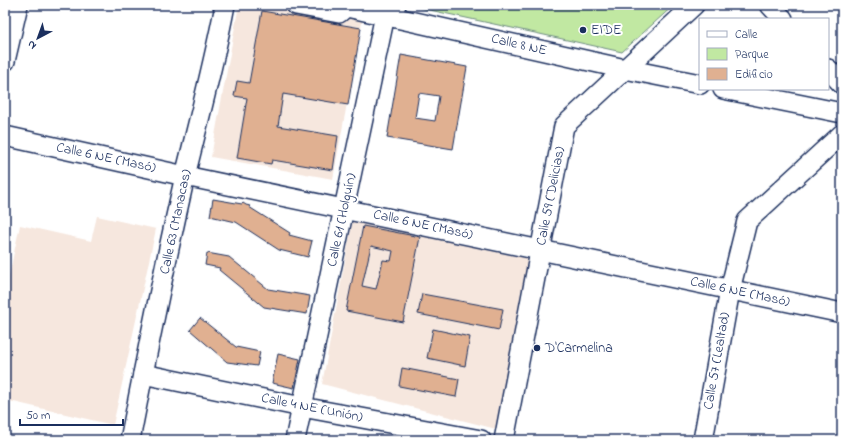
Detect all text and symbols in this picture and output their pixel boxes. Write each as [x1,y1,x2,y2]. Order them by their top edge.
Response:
north arrow [18,18,58,58]
legend [699,18,829,90]
place label: EIDE [591,20,622,41]
marker: EIDE [578,25,588,35]
text: Calle [735,26,758,44]
street label: Calle 8 NE [489,28,549,62]
text: N [24,36,40,53]
text: Parque [735,46,769,64]
text: Edificio [735,66,773,84]
street label: Calle 6 NE (Masó) [54,137,158,179]
street label: Calle 59 (Delicias) [531,145,571,247]
street label: Calle 63 (Manacas) [155,168,197,276]
street label: Calle 61 (Holguín) [322,171,363,269]
street label: Calle 6 NE (Masó) [371,204,475,246]
street label: Calle 6 NE (Masó) [688,271,792,313]
street label: Calle 57 (Lealtad) [698,311,736,411]
place label: D'Carmelina [544,338,613,359]
marker: D'Carmelina [532,343,542,353]
street label: Calle 4 NE (Unión) [260,388,364,428]
scale bar [20,401,123,427]
text: 50 m [26,407,50,425]

